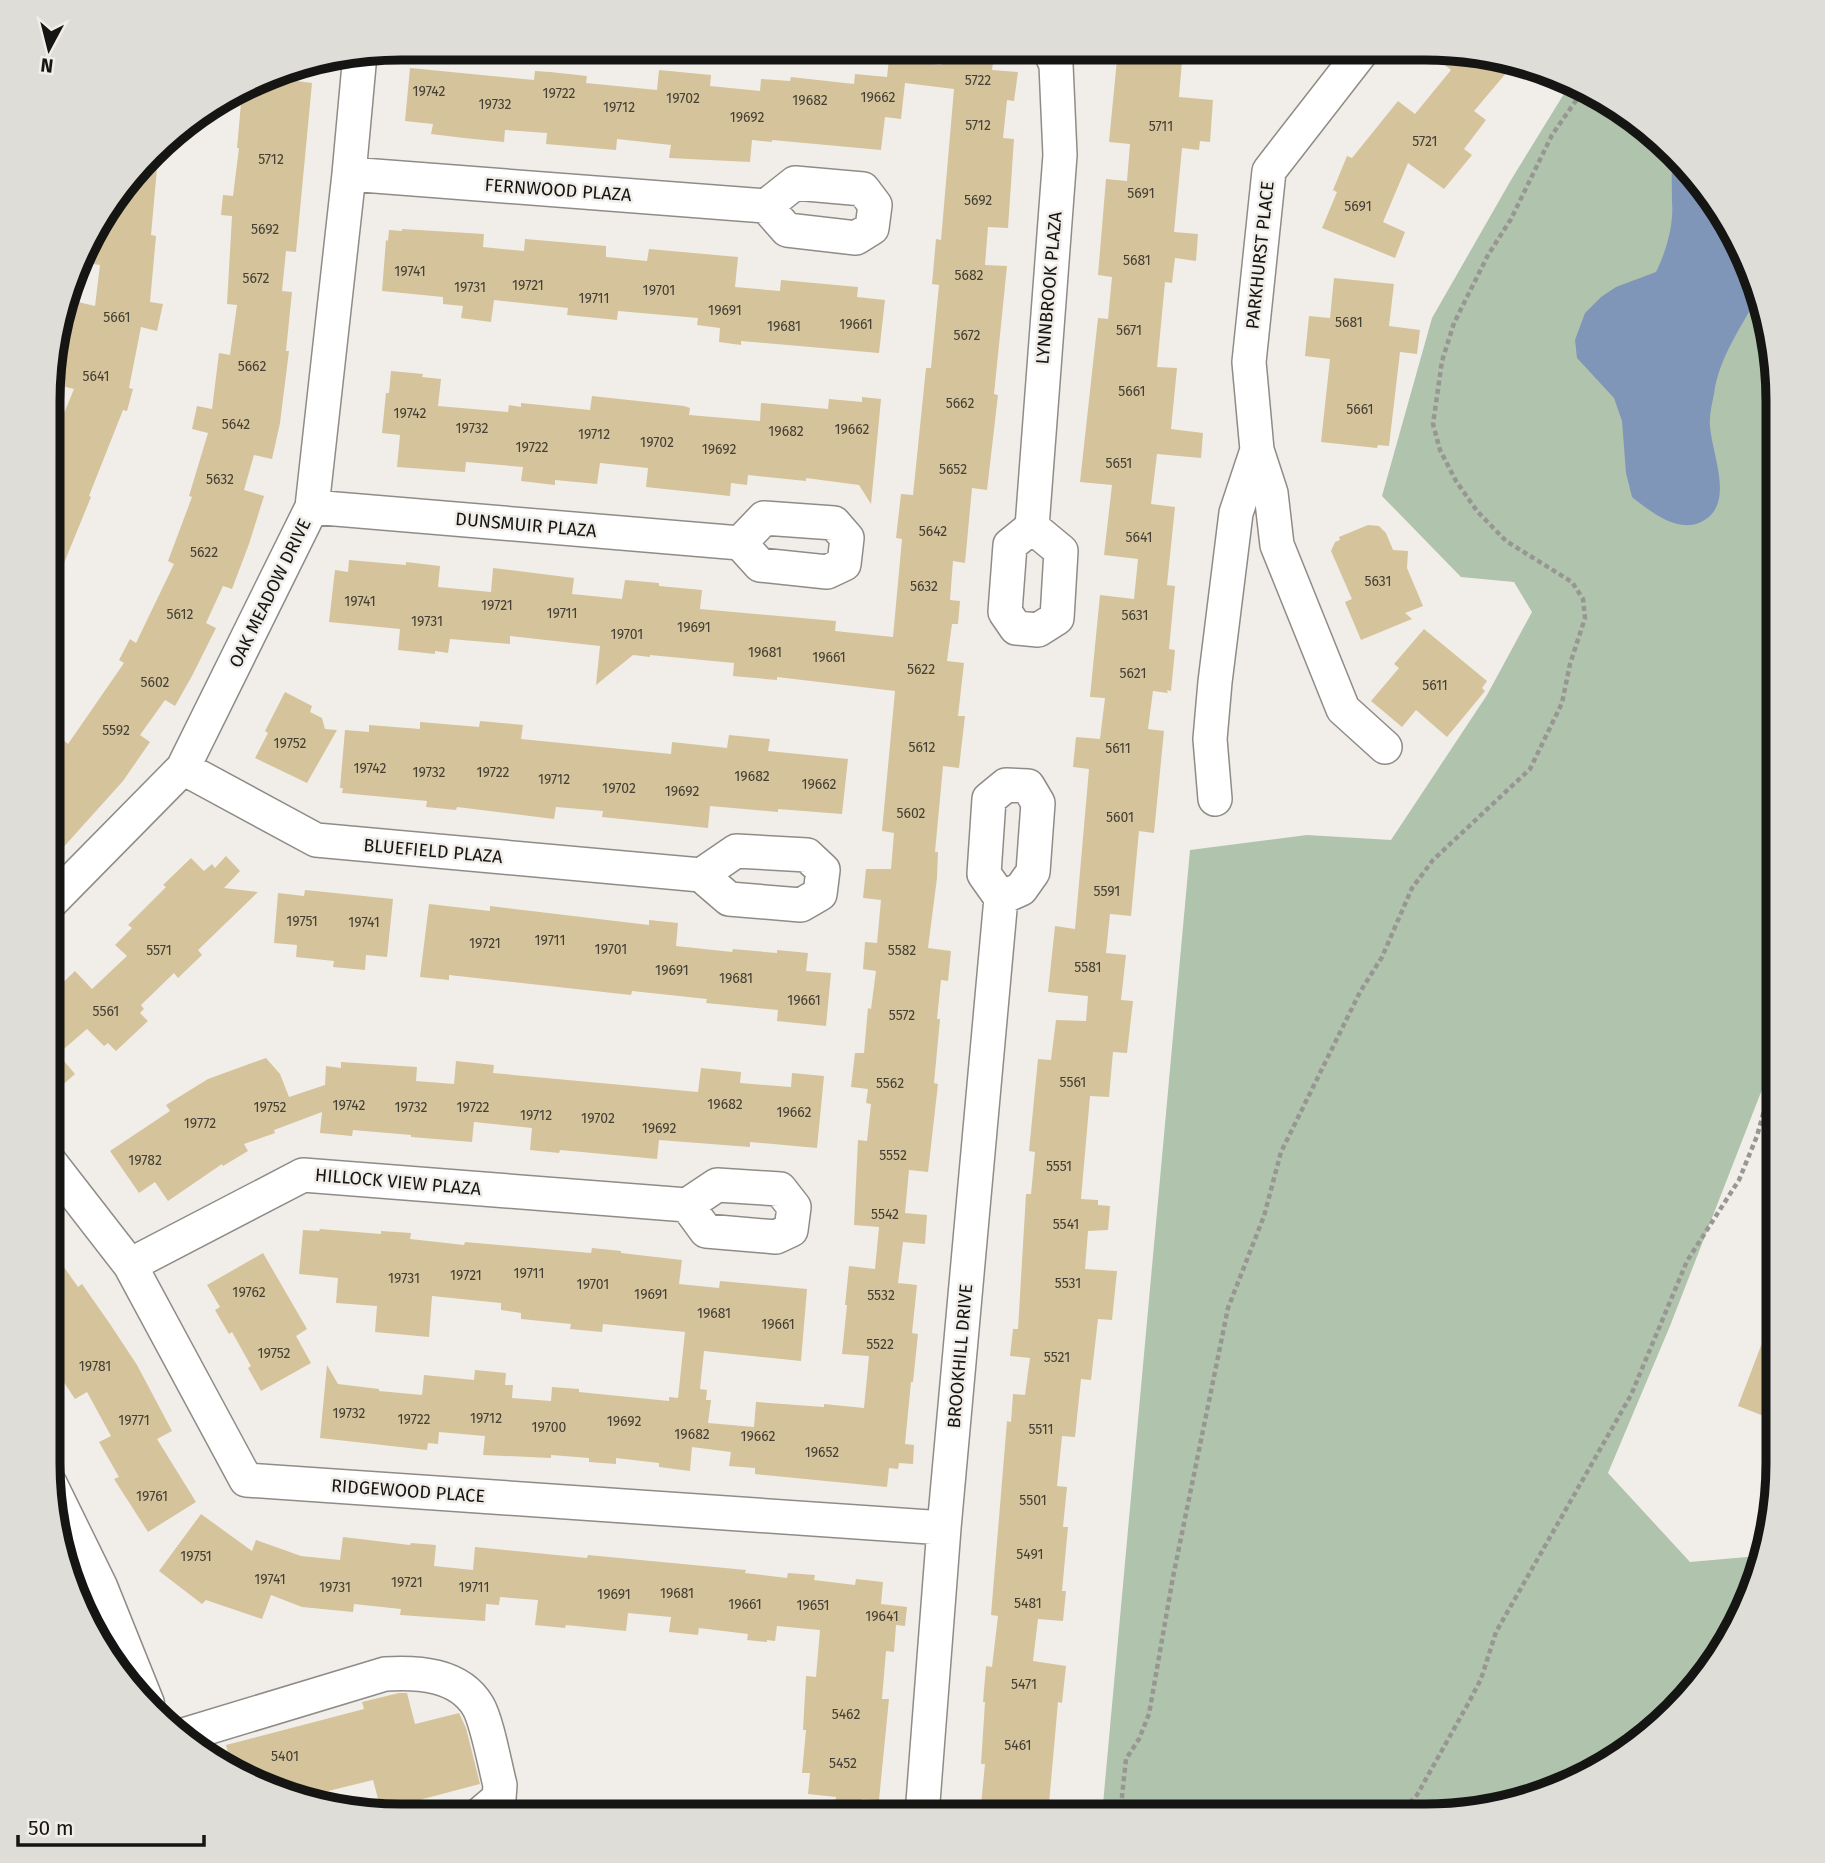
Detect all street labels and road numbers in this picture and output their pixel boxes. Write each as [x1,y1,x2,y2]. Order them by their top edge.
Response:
street label: FERNWOOD PLAZA [484,174,633,206]
street label: PARKHURST PLACE [1241,180,1279,330]
street label: LYNNBROOK PLAZA [1031,210,1067,365]
street label: DUNSMUIR PLAZA [454,508,598,542]
street label: OAK MEADOW DRIVE [224,515,316,671]
street label: BLUEFIELD PLAZA [363,834,504,868]
street label: HILLOCK VIEW PLAZA [314,1164,483,1200]
street label: BROOKHILL DRIVE [943,1283,977,1429]
street label: RIDGEWOOD PLACE [330,1475,486,1507]

